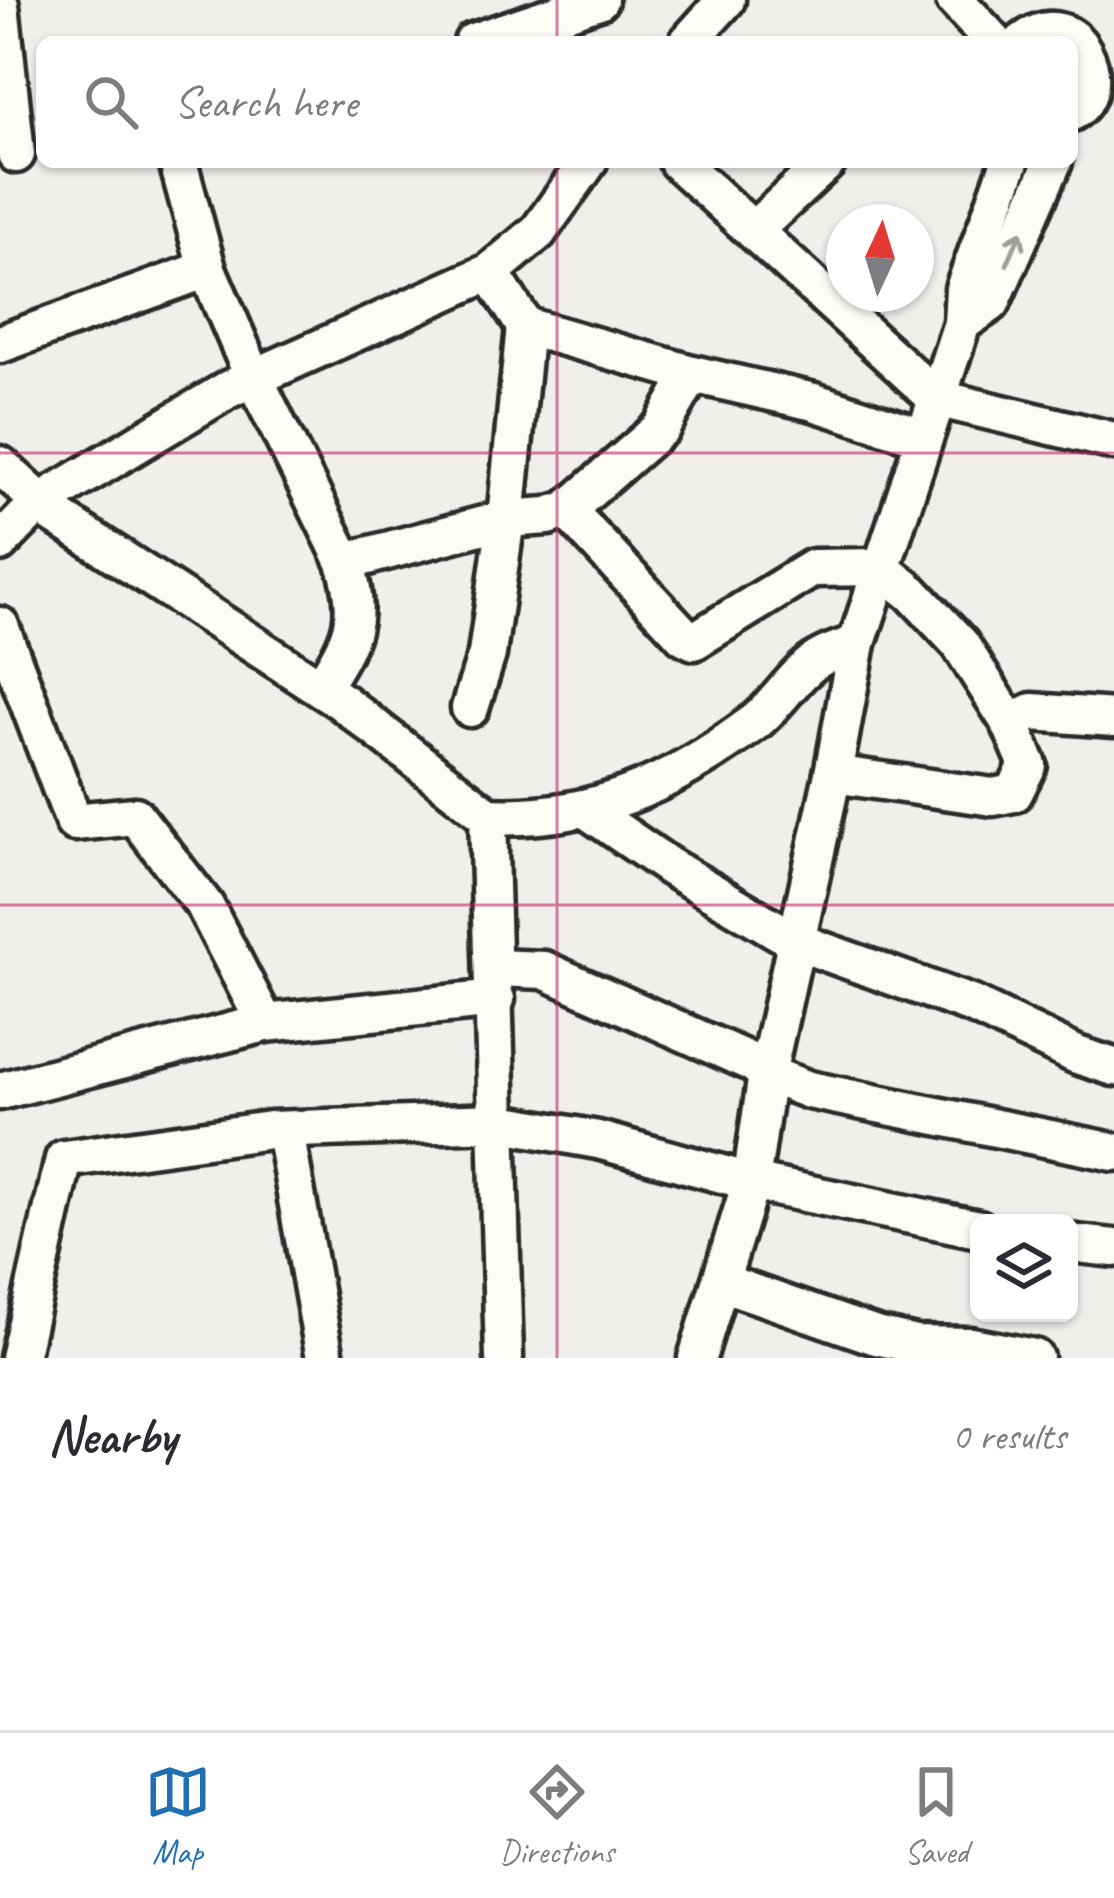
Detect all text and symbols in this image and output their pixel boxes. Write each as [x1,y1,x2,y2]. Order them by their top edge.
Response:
search box [36,36,1078,168]
icon: search [78,69,144,135]
text: Search here [174,74,357,131]
north arrow [826,204,934,312]
one-way arrow [1005,231,1026,268]
map controls [970,1214,1078,1322]
button: layers [970,1214,1078,1322]
text: Nearby [48,1404,176,1468]
text: 0 results [952,1412,1066,1461]
tab: Map [145,1759,211,1873]
tab: Directions [500,1759,614,1873]
tab: Saved [903,1759,969,1873]

